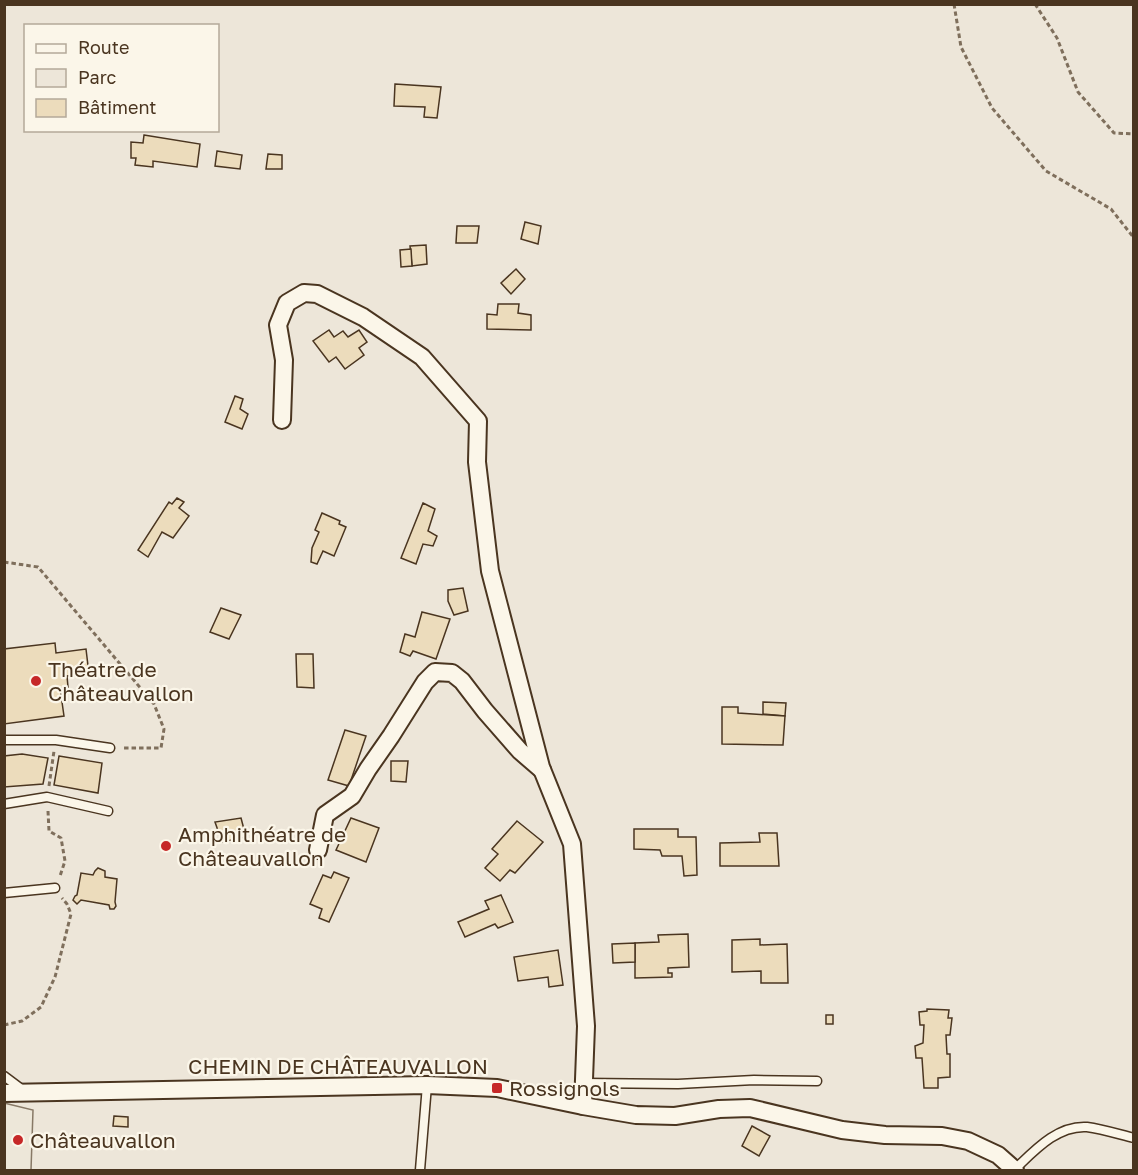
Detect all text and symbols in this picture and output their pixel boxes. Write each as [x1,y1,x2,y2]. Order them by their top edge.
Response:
legend [24,24,219,132]
text: Route [78,36,129,58]
text: Parc [78,66,117,88]
text: Bâtiment [78,96,157,118]
place label: Théatre de Châteauvallon [48,656,194,706]
marker: Théatre de Châteauvallon [29,674,43,688]
place label: Amphithéatre de Châteauvallon [178,821,346,871]
marker: Amphithéatre de Châteauvallon [159,839,173,853]
street label: CHEMIN DE CHÂTEAUVALLON [188,1053,488,1079]
place label: Rossignols [509,1075,620,1101]
marker: Rossignols [490,1081,504,1095]
place label: Châteauvallon [30,1127,176,1153]
marker: Châteauvallon [11,1133,25,1147]

